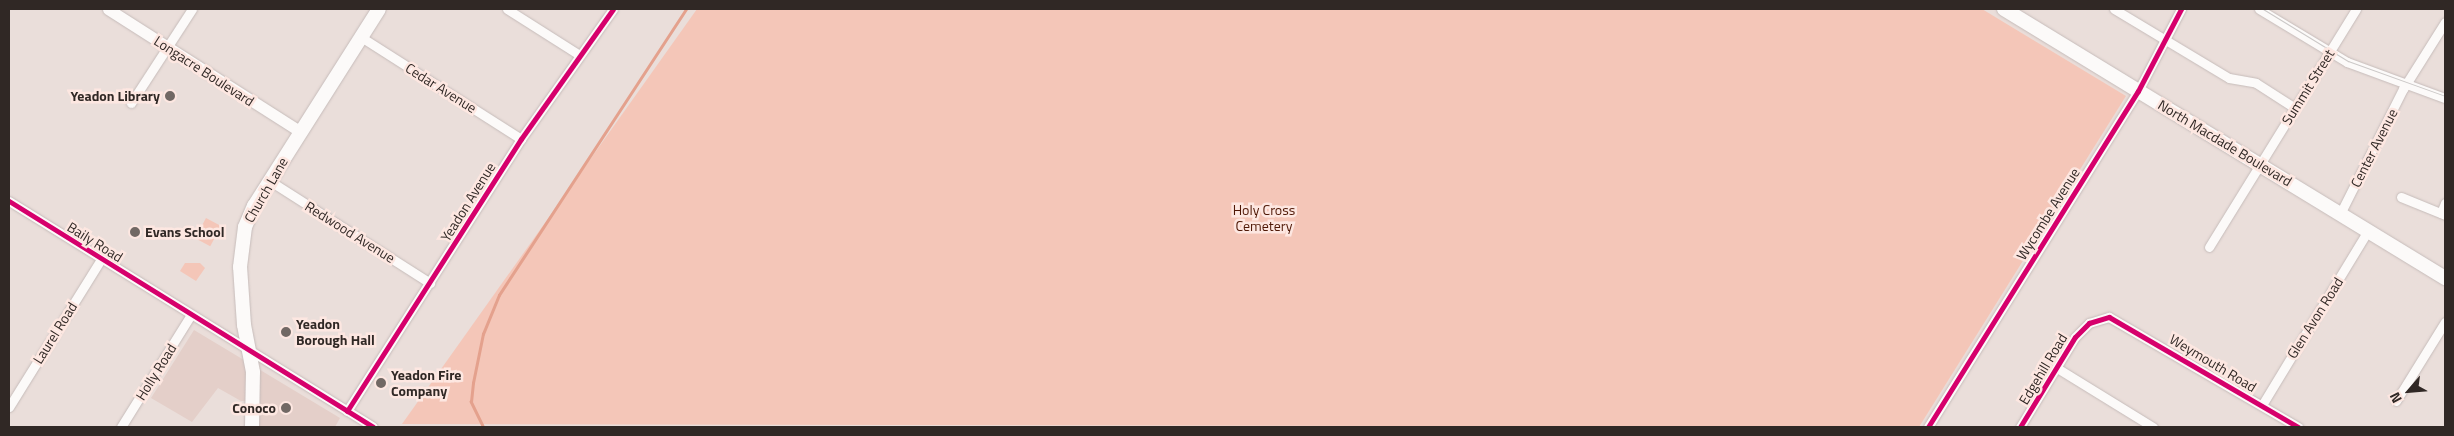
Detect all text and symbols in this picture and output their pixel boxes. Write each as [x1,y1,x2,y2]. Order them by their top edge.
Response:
street label: Longacre Boulevard [151,32,257,110]
street label: Summit Street [2278,46,2338,128]
street label: Cedar Avenue [402,59,480,117]
place label: Yeadon Library [71,88,160,104]
marker: Yeadon Library [164,90,176,102]
street label: North Macdade Boulevard [2155,96,2295,190]
street label: Center Avenue [2347,106,2401,190]
street label: Church Lane [241,155,291,225]
street label: Yeadon Avenue [437,159,499,245]
street label: Wycombe Avenue [2013,165,2083,263]
street label: Redwood Avenue [302,198,398,266]
park label: Holy Cross Cemetery [1233,202,1295,234]
street label: Baily Road [64,218,126,266]
place label: Evans School [145,224,225,240]
marker: Evans School [129,226,141,238]
street label: Glen Avon Road [2283,274,2347,362]
street label: Laurel Road [29,299,81,367]
place label: Yeadon Borough Hall [296,316,375,348]
marker: Yeadon Borough Hall [280,326,292,338]
street label: Edgehill Road [2015,331,2071,407]
street label: Weymouth Road [2167,331,2259,395]
street label: Holly Road [132,341,180,403]
north arrow [2384,366,2434,416]
place label: Yeadon Fire Company [391,367,461,400]
marker: Yeadon Fire Company [375,377,387,389]
text: N [2384,389,2407,407]
place label: Conoco [232,400,276,416]
marker: Conoco [280,402,292,414]

